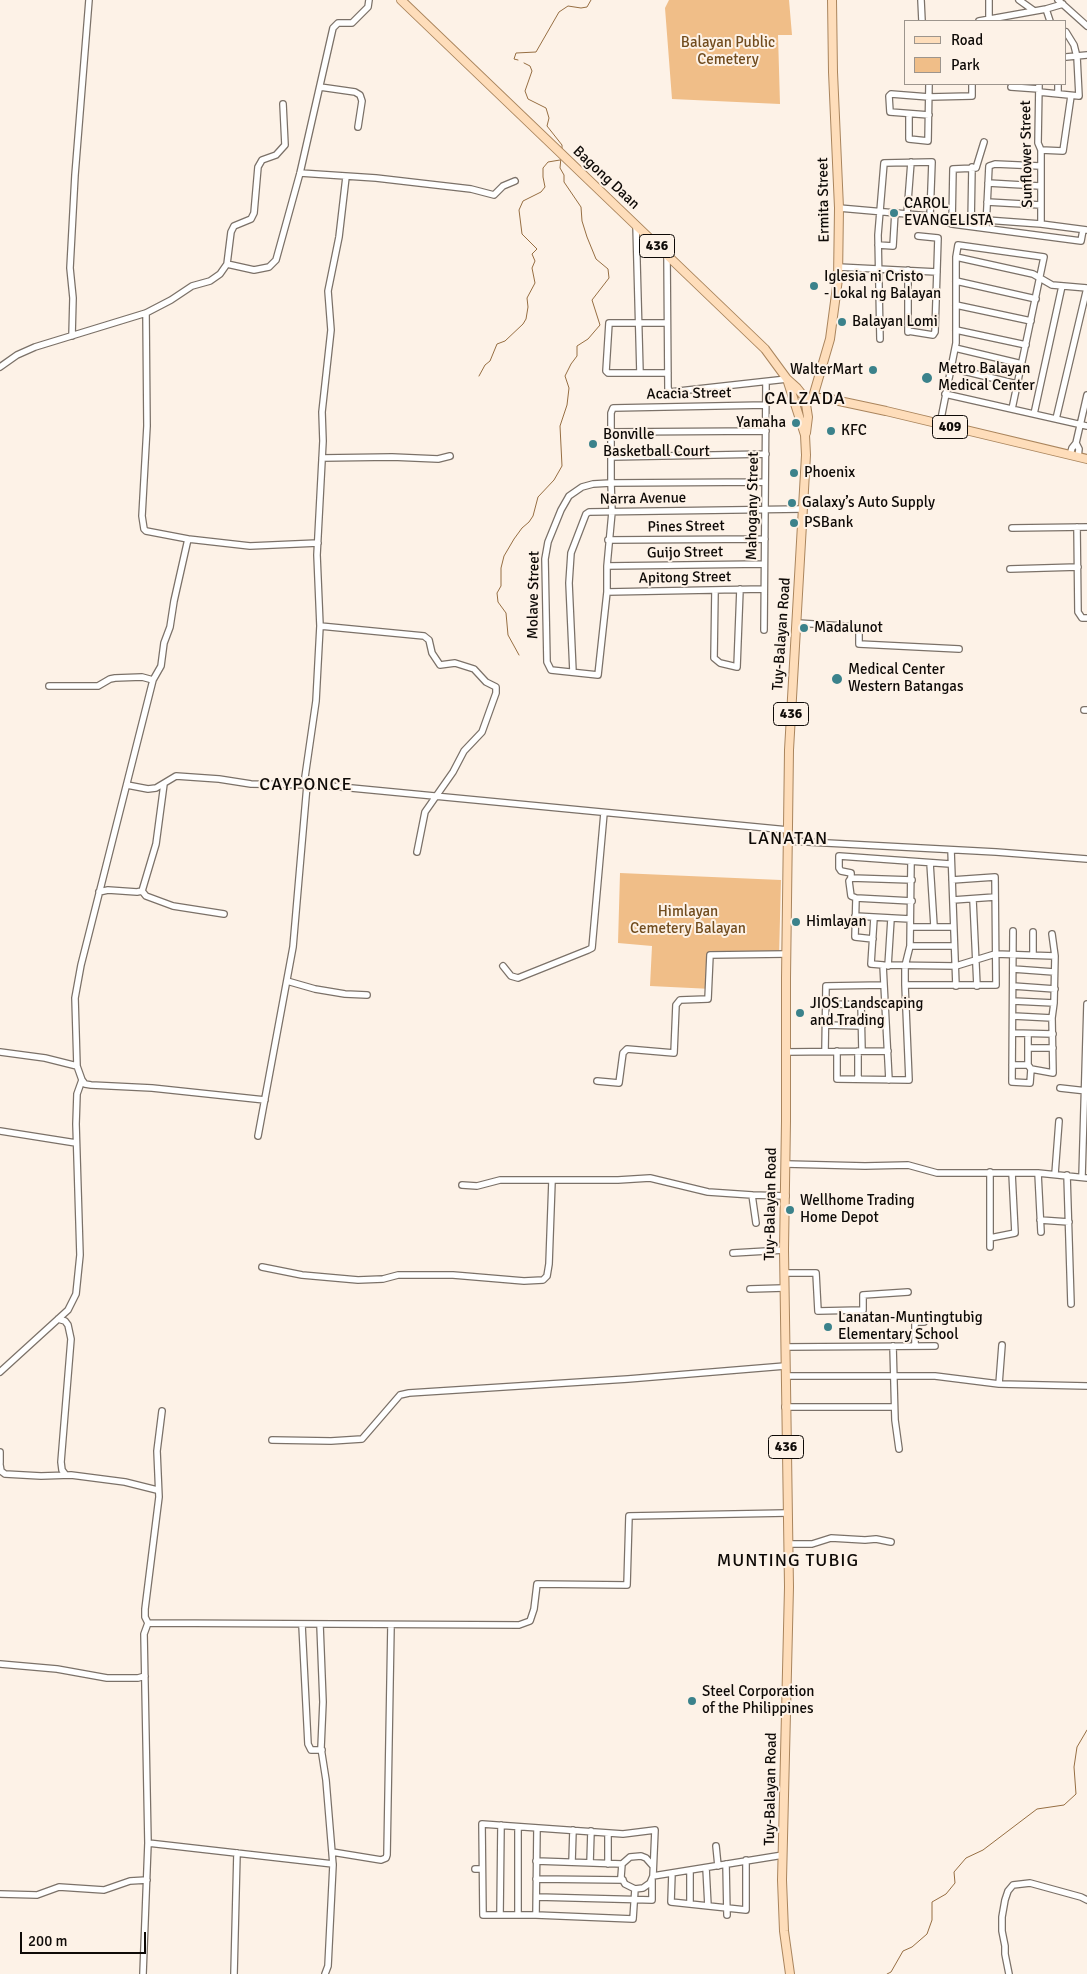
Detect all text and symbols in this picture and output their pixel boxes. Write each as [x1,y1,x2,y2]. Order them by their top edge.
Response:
legend [904,20,1067,85]
text: Road [951,31,983,49]
park label: Balayan Public Cemetery [681,34,775,69]
text: Park [951,56,980,74]
street label: Sunflower Street [1017,100,1037,208]
street label: Bagong Daan [569,143,643,213]
street label: Ermita Street [814,157,834,243]
place label: CAROL EVANGELISTA [904,195,993,230]
marker: CAROL EVANGELISTA [888,207,900,219]
road number: 436 [640,235,674,258]
place label: Iglesia ni Cristo - Lokal ng Balayan [824,268,941,303]
marker: Iglesia ni Cristo - Lokal ng Balayan [808,280,820,292]
place label: Balayan Lomi [852,313,938,331]
marker: Balayan Lomi [836,316,848,328]
place label: Metro Balayan Medical Center [938,360,1035,395]
place label: WalterMart [790,361,863,379]
marker: WalterMart [867,364,879,376]
marker: Metro Balayan Medical Center [920,371,934,385]
street label: Acacia Street [646,384,732,404]
district label: CALZADA [763,388,847,410]
place label: Yamaha [736,414,786,432]
road number: 409 [932,416,968,438]
marker: Yamaha [790,417,802,429]
place label: KFC [841,422,867,440]
marker: KFC [825,425,837,437]
place label: Bonville Basketball Court [603,426,710,461]
marker: Bonville Basketball Court [587,438,599,450]
street label: Mahogany Street [743,452,763,560]
place label: Phoenix [804,464,855,482]
marker: Phoenix [788,467,800,479]
street label: Narra Avenue [600,489,686,509]
place label: Galaxy’s Auto Supply [802,494,935,512]
marker: Galaxy’s Auto Supply [786,497,798,509]
place label: PSBank [804,514,853,532]
street label: Pines Street [647,517,725,537]
marker: PSBank [788,517,800,529]
street label: Guijo Street [647,543,723,563]
street label: Molave Street [524,551,544,639]
street label: Apitong Street [639,568,731,588]
street label: Tuy-Balayan Road [769,577,795,691]
place label: Madalunot [814,619,883,637]
marker: Madalunot [798,622,810,634]
place label: Medical Center Western Batangas [848,661,963,696]
marker: Medical Center Western Batangas [830,672,844,686]
road number: 436 [774,702,808,726]
district label: CAYPONCE [258,774,354,796]
district label: LANATAN [747,828,829,850]
park label: Himlayan Cemetery Balayan [630,903,746,938]
place label: Himlayan [806,913,867,931]
marker: Himlayan [790,916,802,928]
place label: JIOS Landscaping and Trading [810,995,923,1030]
marker: JIOS Landscaping and Trading [794,1007,806,1019]
street label: Tuy-Balayan Road [761,1147,781,1261]
place label: Wellhome Trading Home Depot [800,1192,915,1227]
marker: Wellhome Trading Home Depot [784,1204,796,1216]
place label: Lanatan-Muntingtubig Elementary School [838,1309,983,1344]
marker: Lanatan-Muntingtubig Elementary School [822,1321,834,1333]
road number: 436 [768,1435,804,1458]
district label: MUNTING TUBIG [715,1550,861,1572]
place label: Steel Corporation of the Philippines [702,1683,814,1718]
marker: Steel Corporation of the Philippines [686,1695,698,1707]
street label: Tuy-Balayan Road [761,1732,781,1846]
scale bar [22,1922,149,1954]
text: 200 m [28,1932,68,1950]

